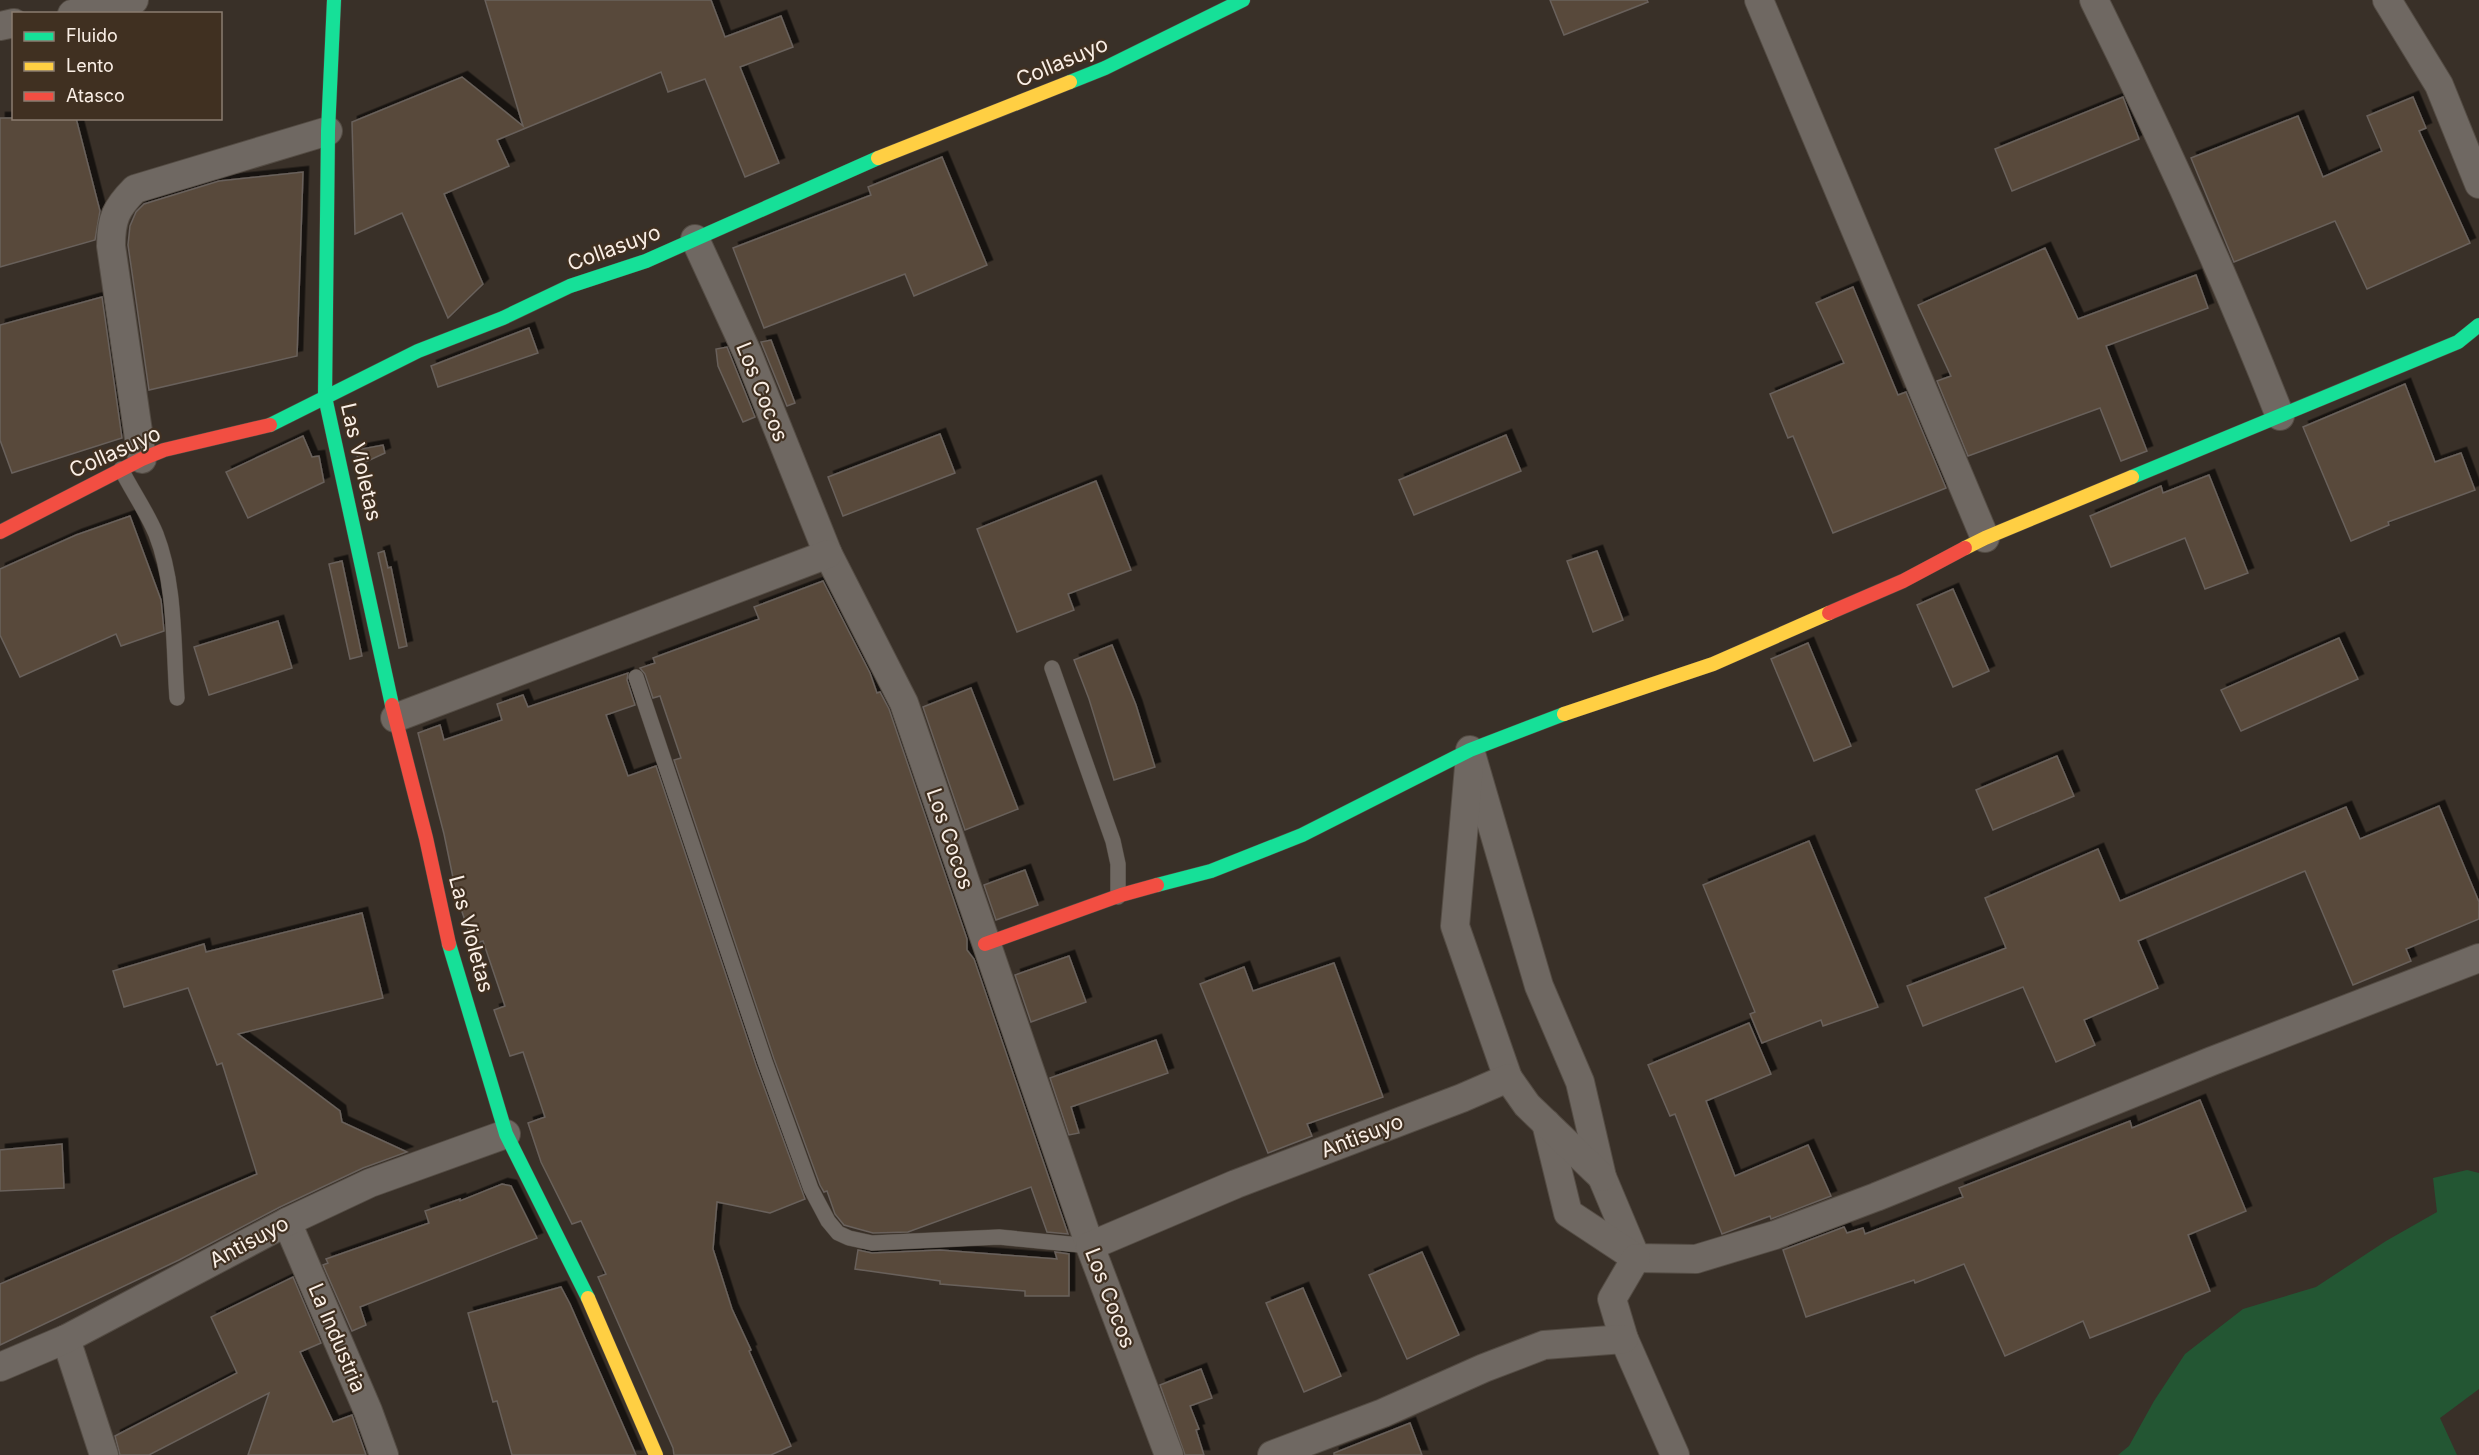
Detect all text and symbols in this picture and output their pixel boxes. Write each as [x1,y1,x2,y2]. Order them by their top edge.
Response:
legend [12,12,222,120]
text: Fluido [66,25,118,46]
street label: Collasuyo [1012,31,1112,92]
text: Lento [66,55,114,76]
text: Atasco [66,85,125,106]
street label: Collasuyo [564,219,664,276]
street label: Los Cocos [731,338,794,445]
street label: Las Violetas [336,401,387,523]
street label: Collasuyo [65,420,164,483]
street label: Los Cocos [922,785,979,893]
street label: Las Violetas [444,873,499,995]
street label: Antisuyo [1317,1108,1407,1163]
street label: Antisuyo [205,1210,293,1273]
street label: Los Cocos [1080,1244,1141,1351]
street label: La Industria [303,1280,372,1396]

